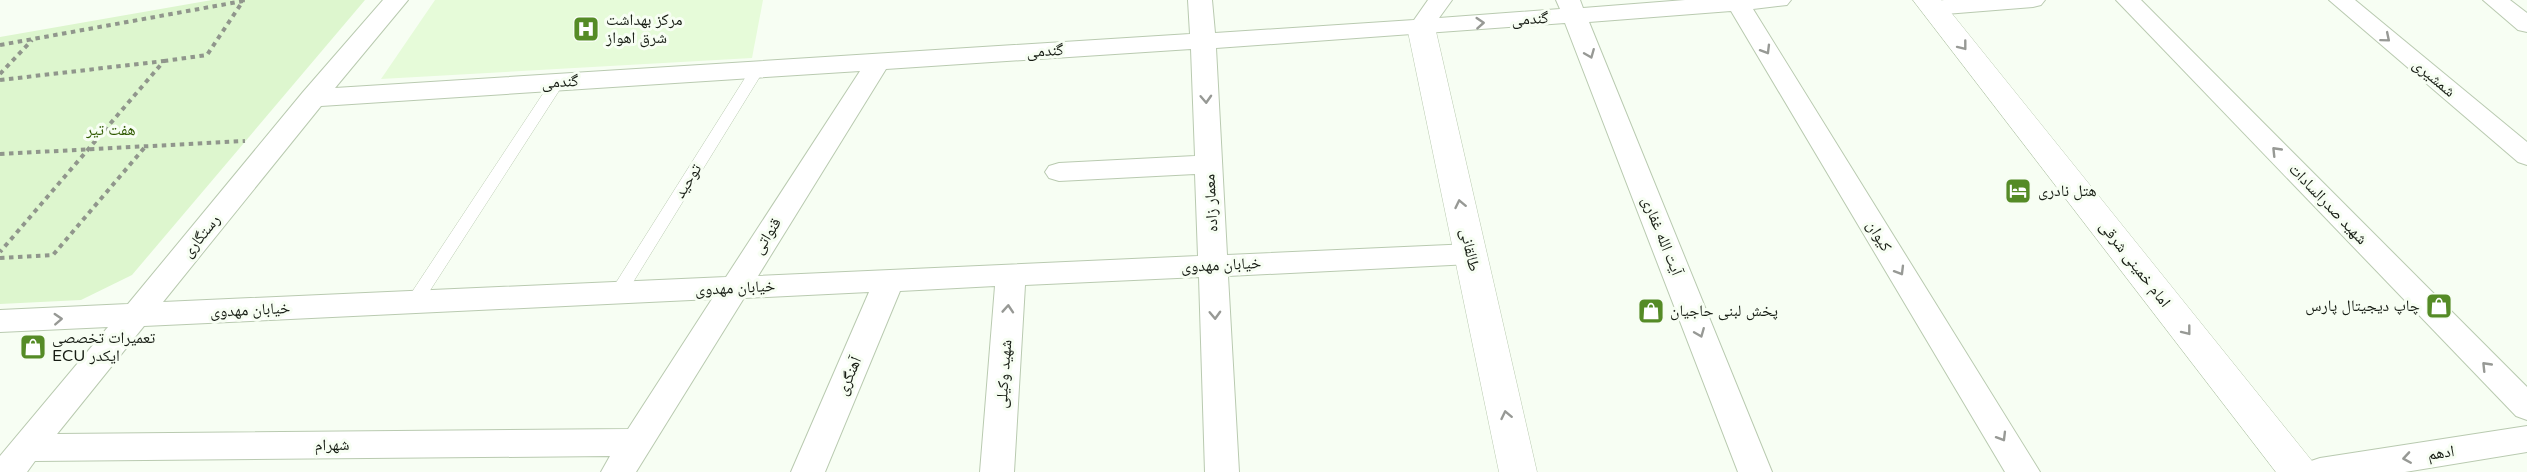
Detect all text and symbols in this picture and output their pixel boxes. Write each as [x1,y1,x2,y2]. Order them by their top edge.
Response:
street label: گندمی [1511,8,1550,30]
place label: مرکز بهداشت شرق اهواز [605,10,683,48]
hospital icon: مرکز بهداشت شرق اهواز [571,14,601,44]
one-way arrow [1475,16,1484,29]
one-way arrow [2379,30,2390,41]
one-way arrow [1956,39,1967,50]
street label: گندمی [1026,40,1065,62]
one-way arrow [1759,44,1771,54]
one-way arrow [1583,48,1595,59]
street label: شمشیری [2408,54,2460,102]
street label: گندمی [541,71,580,93]
one-way arrow [1200,95,1213,104]
park label: هفت تیر [85,120,136,140]
one-way arrow [2273,148,2284,159]
street label: شهید صدرالسادات [2284,159,2372,249]
street label: توحید [670,160,706,202]
street label: معمار زاده [1199,173,1223,233]
hotel icon: هتل نادری [2003,176,2033,206]
place label: هتل نادری [2038,181,2097,201]
street label: آیت الله غفاری [1637,194,1687,279]
one-way arrow [1454,199,1467,209]
street label: رستگاری [178,210,224,262]
street label: قنواتی [748,214,786,258]
street label: کیوان [1862,217,1896,256]
street label: امام خمینی شرقی [2095,217,2175,311]
street label: طالقانی [1456,227,1484,273]
street label: خیابان مهدوی [1180,253,1262,277]
one-way arrow [1893,264,1904,275]
street label: خیابان مهدوی [694,276,776,300]
shop icon: چاپ دیجیتال پارس [2424,291,2454,321]
shop icon: پخش لبنی حاجیان [1636,296,1666,326]
place label: چاپ دیجیتال پارس [2305,296,2420,316]
street label: خیابان مهدوی [209,298,291,322]
place label: پخش لبنی حاجیان [1670,301,1778,321]
one-way arrow [1002,304,1015,313]
one-way arrow [1209,311,1222,320]
one-way arrow [54,312,63,325]
one-way arrow [2180,325,2191,336]
one-way arrow [1693,327,1705,338]
place label: تعمیرات تخصصی ECU ایکدر [52,328,156,366]
shop icon: تعمیرات تخصصی ECU ایکدر [18,332,48,362]
street label: شهید وکیلی [992,339,1016,409]
street label: آهنگری [832,353,866,398]
one-way arrow [2482,362,2493,372]
one-way arrow [1500,410,1513,420]
one-way arrow [1994,431,2006,441]
street label: شهرام [314,435,350,455]
street label: ادهم [2426,441,2456,465]
one-way arrow [2402,451,2412,464]

